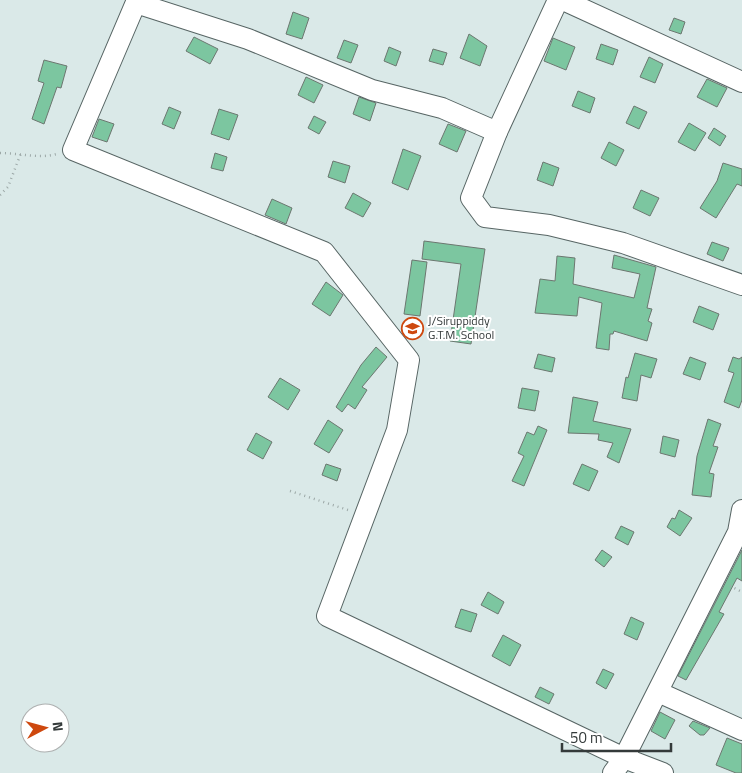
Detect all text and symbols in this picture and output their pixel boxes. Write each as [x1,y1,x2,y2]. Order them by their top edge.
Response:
place label: J/Siruppiddy G.T.M. School [428,311,494,344]
school or university icon: J/Siruppiddy G.T.M. School [400,316,424,340]
north arrow [20,703,70,753]
scale bar [562,720,671,752]
text: N [47,721,69,733]
text: 50 m [570,726,603,749]

